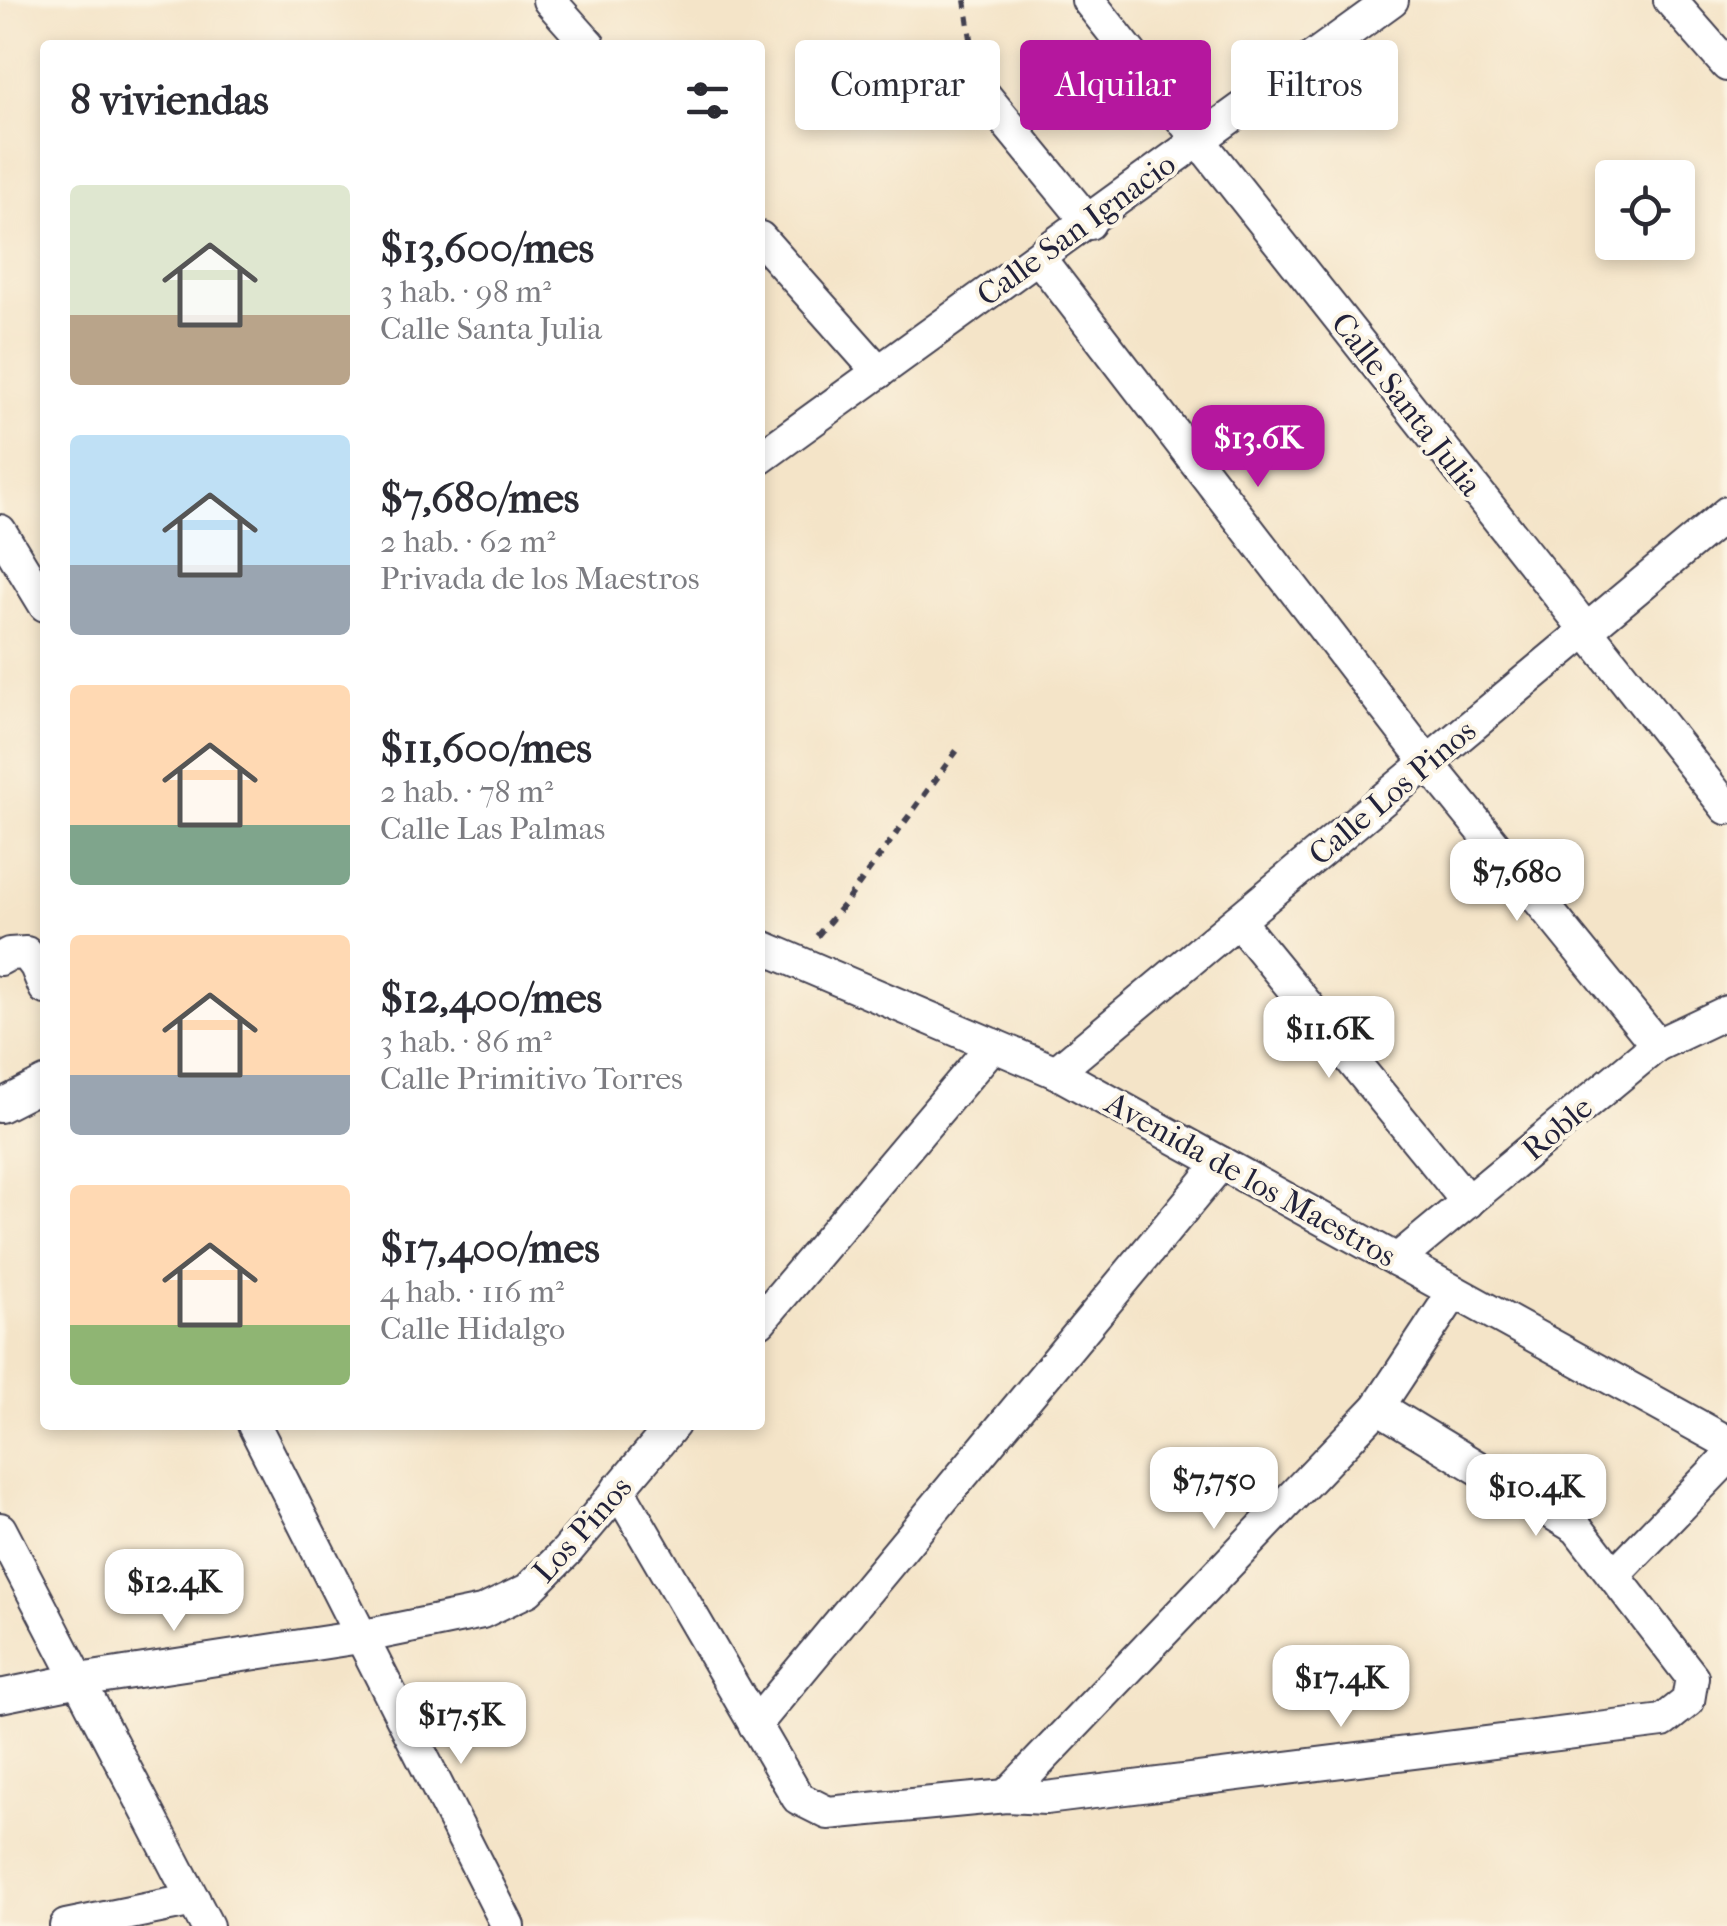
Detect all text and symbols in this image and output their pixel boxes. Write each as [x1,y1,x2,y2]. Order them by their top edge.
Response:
chip: Comprar [795,40,1000,130]
chip: Alquilar [1020,40,1211,130]
chip: Filtros [1231,40,1398,130]
icon: filters [680,73,735,128]
text: 8 viviendas [70,76,269,125]
street label: Calle San Ignacio [970,145,1183,314]
map controls [1595,160,1695,260]
button: locate [1595,160,1695,260]
text: $13,600/mes [380,224,594,273]
icon: home [150,225,270,345]
text: 3 hab. · 98 m² [380,273,551,310]
street label: Calle Santa Julia [1324,305,1490,504]
text: Calle Santa Julia [380,310,602,347]
pin: $13.6K [1177,405,1339,490]
text: $13.6K [1214,419,1302,456]
text: $7,680/mes [380,474,579,523]
icon: home [150,475,270,595]
text: 2 hab. · 62 m² [380,523,555,560]
text: Privada de los Maestros [380,560,700,597]
street label: Calle Los Pinos [1302,712,1483,873]
text: $11,600/mes [380,724,592,773]
icon: home [150,725,270,845]
text: 2 hab. · 78 m² [380,773,553,810]
text: Calle Las Palmas [380,810,605,847]
pin: $7,680 [1436,839,1598,924]
text: $7,680 [1472,853,1562,890]
text: $12,400/mes [380,974,602,1023]
icon: home [150,975,270,1095]
pin: $11.6K [1248,996,1410,1081]
text: $11.6K [1285,1010,1373,1047]
text: 3 hab. · 86 m² [380,1023,552,1060]
text: Calle Primitivo Torres [380,1060,683,1097]
street label: Avenida de los Maestros [1097,1083,1402,1275]
street label: Roble [1515,1088,1600,1168]
text: $17,400/mes [380,1224,600,1273]
icon: home [150,1225,270,1345]
text: 4 hab. · 116 m² [380,1273,564,1310]
text: Calle Hidalgo [380,1310,565,1347]
pin: $7,750 [1133,1447,1295,1532]
pin: $10.4K [1455,1454,1617,1539]
text: $7,750 [1172,1461,1256,1498]
text: $10.4K [1488,1468,1584,1505]
street label: Los Pinos [525,1469,639,1590]
pin: $12.4K [93,1549,255,1634]
text: $12.4K [127,1563,221,1600]
pin: $17.4K [1260,1645,1422,1730]
text: $17.4K [1294,1659,1388,1696]
pin: $17.5K [380,1682,542,1767]
text: $17.5K [418,1696,504,1733]

